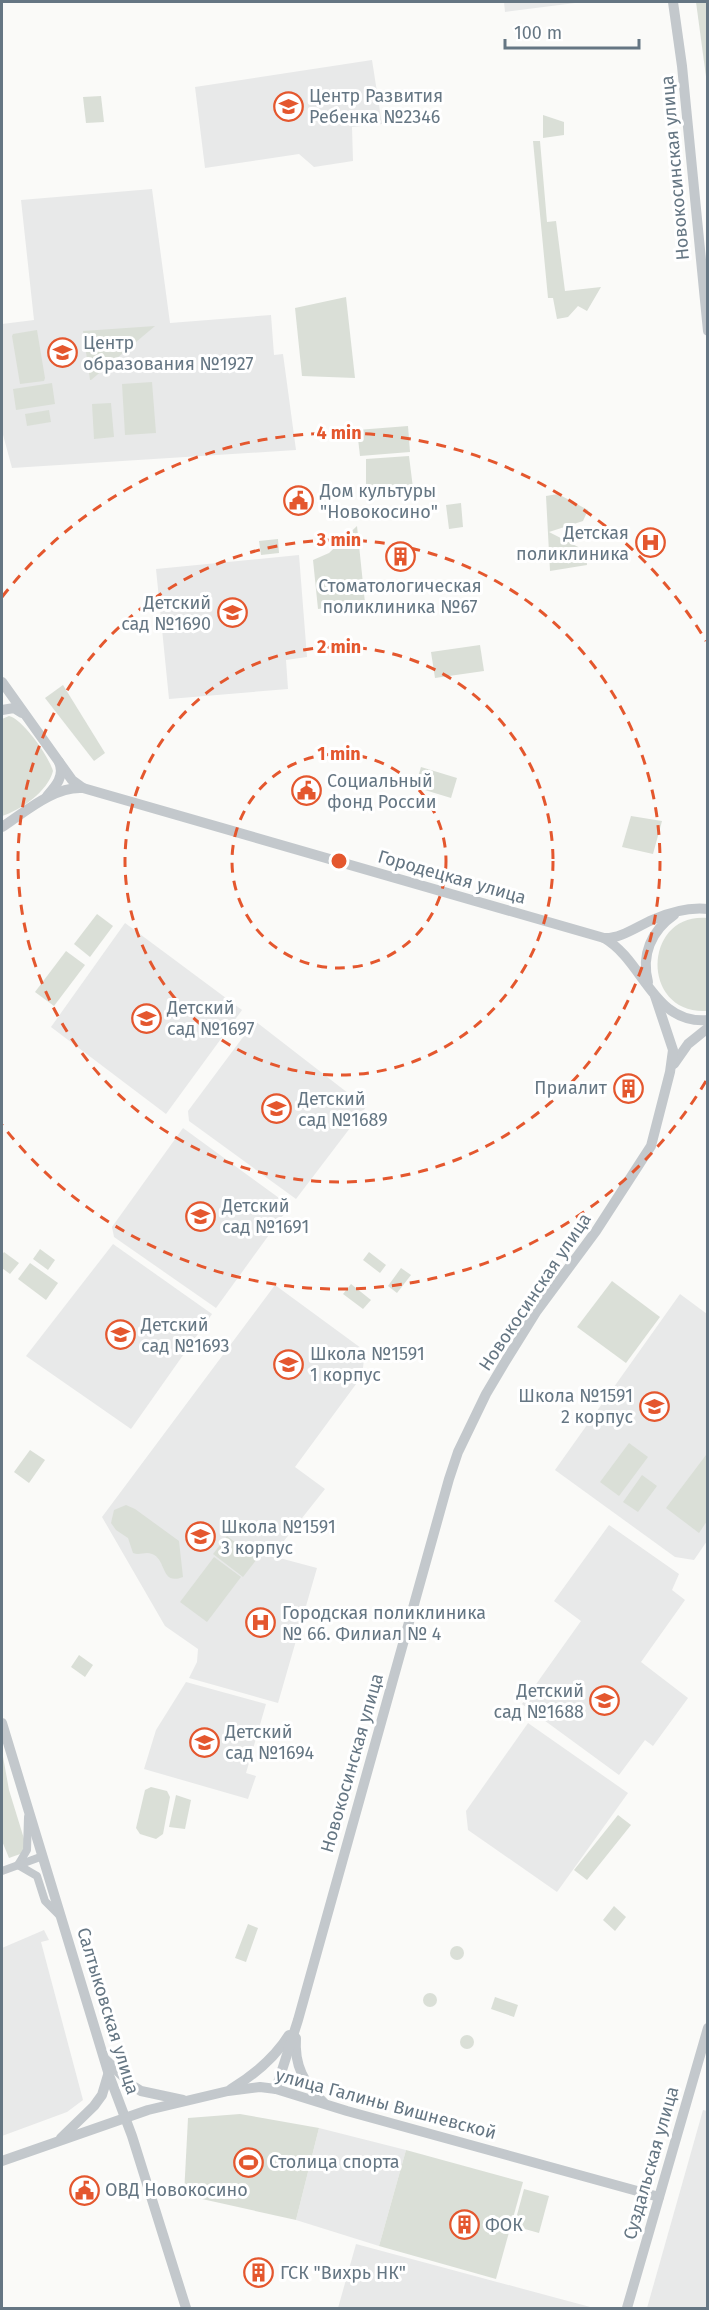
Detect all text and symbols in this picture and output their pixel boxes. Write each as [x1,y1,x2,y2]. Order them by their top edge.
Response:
scale bar [505,12,638,50]
text: 100 m [514,22,562,44]
street label: Новокосинская улица [656,75,694,261]
place label: Центр Развития Ребенка №2346 [309,85,443,128]
school or university icon: Центр Развития Ребенка №2346 [272,90,304,122]
place label: Центр образования №1927 [83,332,253,375]
school or university icon: Центр образования №1927 [46,337,78,369]
text: 4 min [316,422,362,444]
place label: Дом культуры "Новокосино" [319,480,438,523]
public building icon: Дом культуры "Новокосино" [283,485,315,517]
place label: Детская поликлиника [516,522,629,565]
hospital icon: Детская поликлиника [634,527,666,559]
text: 3 min [316,529,361,551]
building icon: Стоматологическая поликлиника №67 [384,541,416,573]
place label: Стоматологическая поликлиника №67 [318,575,482,618]
place label: Детский сад №1690 [121,592,211,635]
school or university icon: Детский сад №1690 [216,597,248,629]
text: 2 min [317,636,361,658]
text: 1 min [317,743,361,765]
place label: Социальный фонд России [327,770,437,813]
public building icon: Социальный фонд России [290,775,322,807]
street label: Городецкая улица [375,845,529,909]
centre of rings [329,851,349,871]
place label: Детский сад №1697 [166,997,255,1040]
school or university icon: Детский сад №1697 [130,1002,162,1034]
building icon: Приалит [612,1072,644,1104]
place label: Приалит [534,1077,608,1099]
place label: Детский сад №1689 [297,1088,388,1131]
school or university icon: Детский сад №1689 [261,1093,293,1125]
place label: Детский сад №1691 [221,1195,309,1238]
school or university icon: Детский сад №1691 [185,1200,217,1232]
street label: Новокосинская улица [474,1209,596,1375]
place label: Детский сад №1693 [140,1314,229,1357]
school or university icon: Детский сад №1693 [104,1319,136,1351]
place label: Школа №1591 1 корпус [310,1343,425,1386]
school or university icon: Школа №1591 1 корпус [273,1348,305,1380]
place label: Школа №1591 2 корпус [518,1385,633,1428]
school or university icon: Школа №1591 2 корпус [638,1390,670,1422]
place label: Школа №1591 3 корпус [221,1516,336,1559]
school or university icon: Школа №1591 3 корпус [184,1521,216,1553]
place label: Городская поликлиника № 66. Филиал № 4 [282,1602,486,1645]
hospital icon: Городская поликлиника № 66. Филиал № 4 [245,1607,277,1639]
street label: Новокосинская улица [316,1671,388,1855]
place label: Детский сад №1688 [494,1680,584,1723]
school or university icon: Детский сад №1688 [589,1685,621,1717]
place label: Детский сад №1694 [224,1721,315,1764]
school or university icon: Детский сад №1694 [188,1726,220,1758]
street label: Салтыковская улица [72,1925,144,2097]
street label: улица Галины Вишневской [273,2064,499,2144]
street label: Суздальская улица [619,2084,683,2242]
sports icon: Столица спорта [232,2146,264,2178]
place label: Столица спорта [269,2151,400,2173]
public building icon: ОВД Новокосино [68,2174,100,2206]
place label: ОВД Новокосино [105,2179,248,2201]
building icon: ФОК [448,2209,480,2241]
place label: ФОК [485,2214,523,2236]
building icon: ГСК "Вихрь НК" [243,2257,275,2289]
place label: ГСК "Вихрь НК" [280,2262,406,2284]

